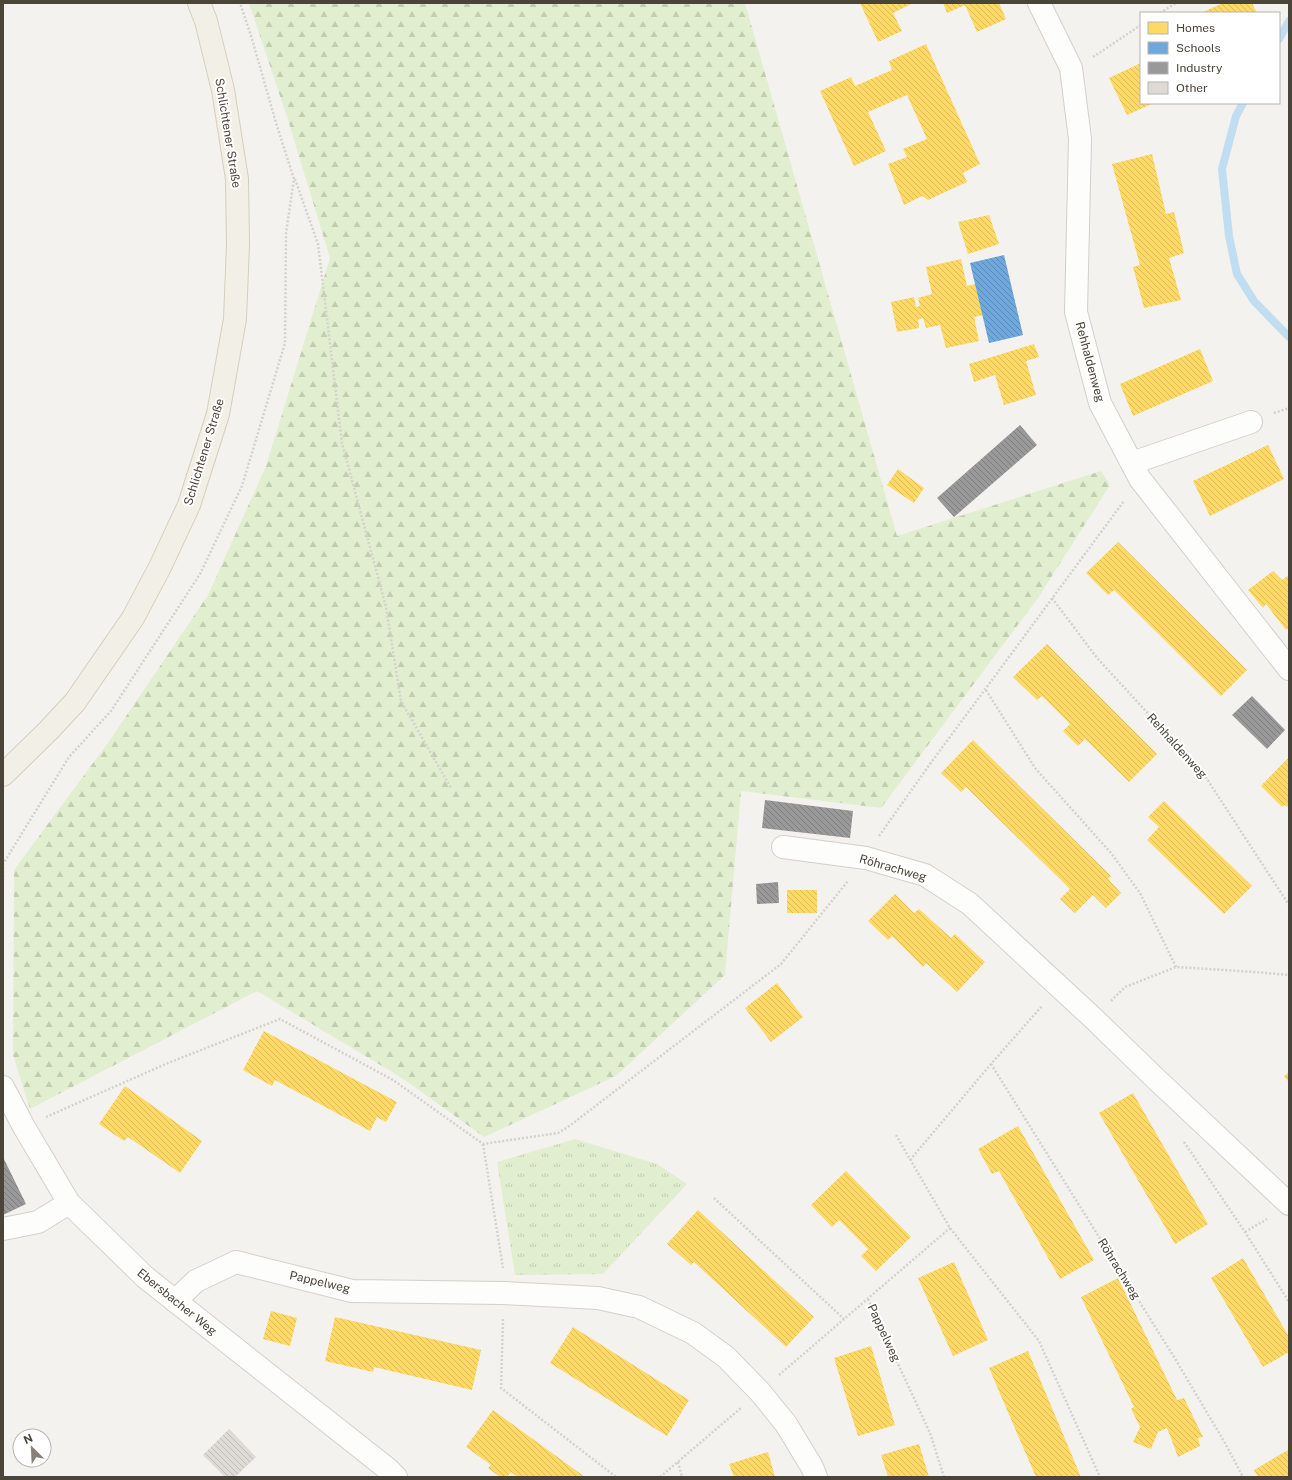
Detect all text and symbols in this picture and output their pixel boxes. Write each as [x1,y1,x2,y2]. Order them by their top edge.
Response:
legend [1140,12,1280,104]
text: Homes [1176,21,1215,35]
text: Schools [1176,41,1221,55]
text: Industry [1176,61,1223,75]
street label: Schlichtener Straße [212,77,244,189]
text: Other [1176,81,1208,95]
street label: Rehhaldenweg [1073,320,1107,404]
street label: Schlichtener Straße [181,397,227,507]
street label: Rehhaldenweg [1144,711,1210,781]
street label: Röhrachweg [858,852,928,884]
street label: Röhrachweg [1095,1236,1143,1302]
street label: Ebersbacher Weg [134,1266,220,1338]
street label: Pappelweg [288,1268,352,1296]
street label: Pappelweg [865,1302,903,1364]
north arrow [12,1428,52,1468]
text: N [22,1432,34,1446]

